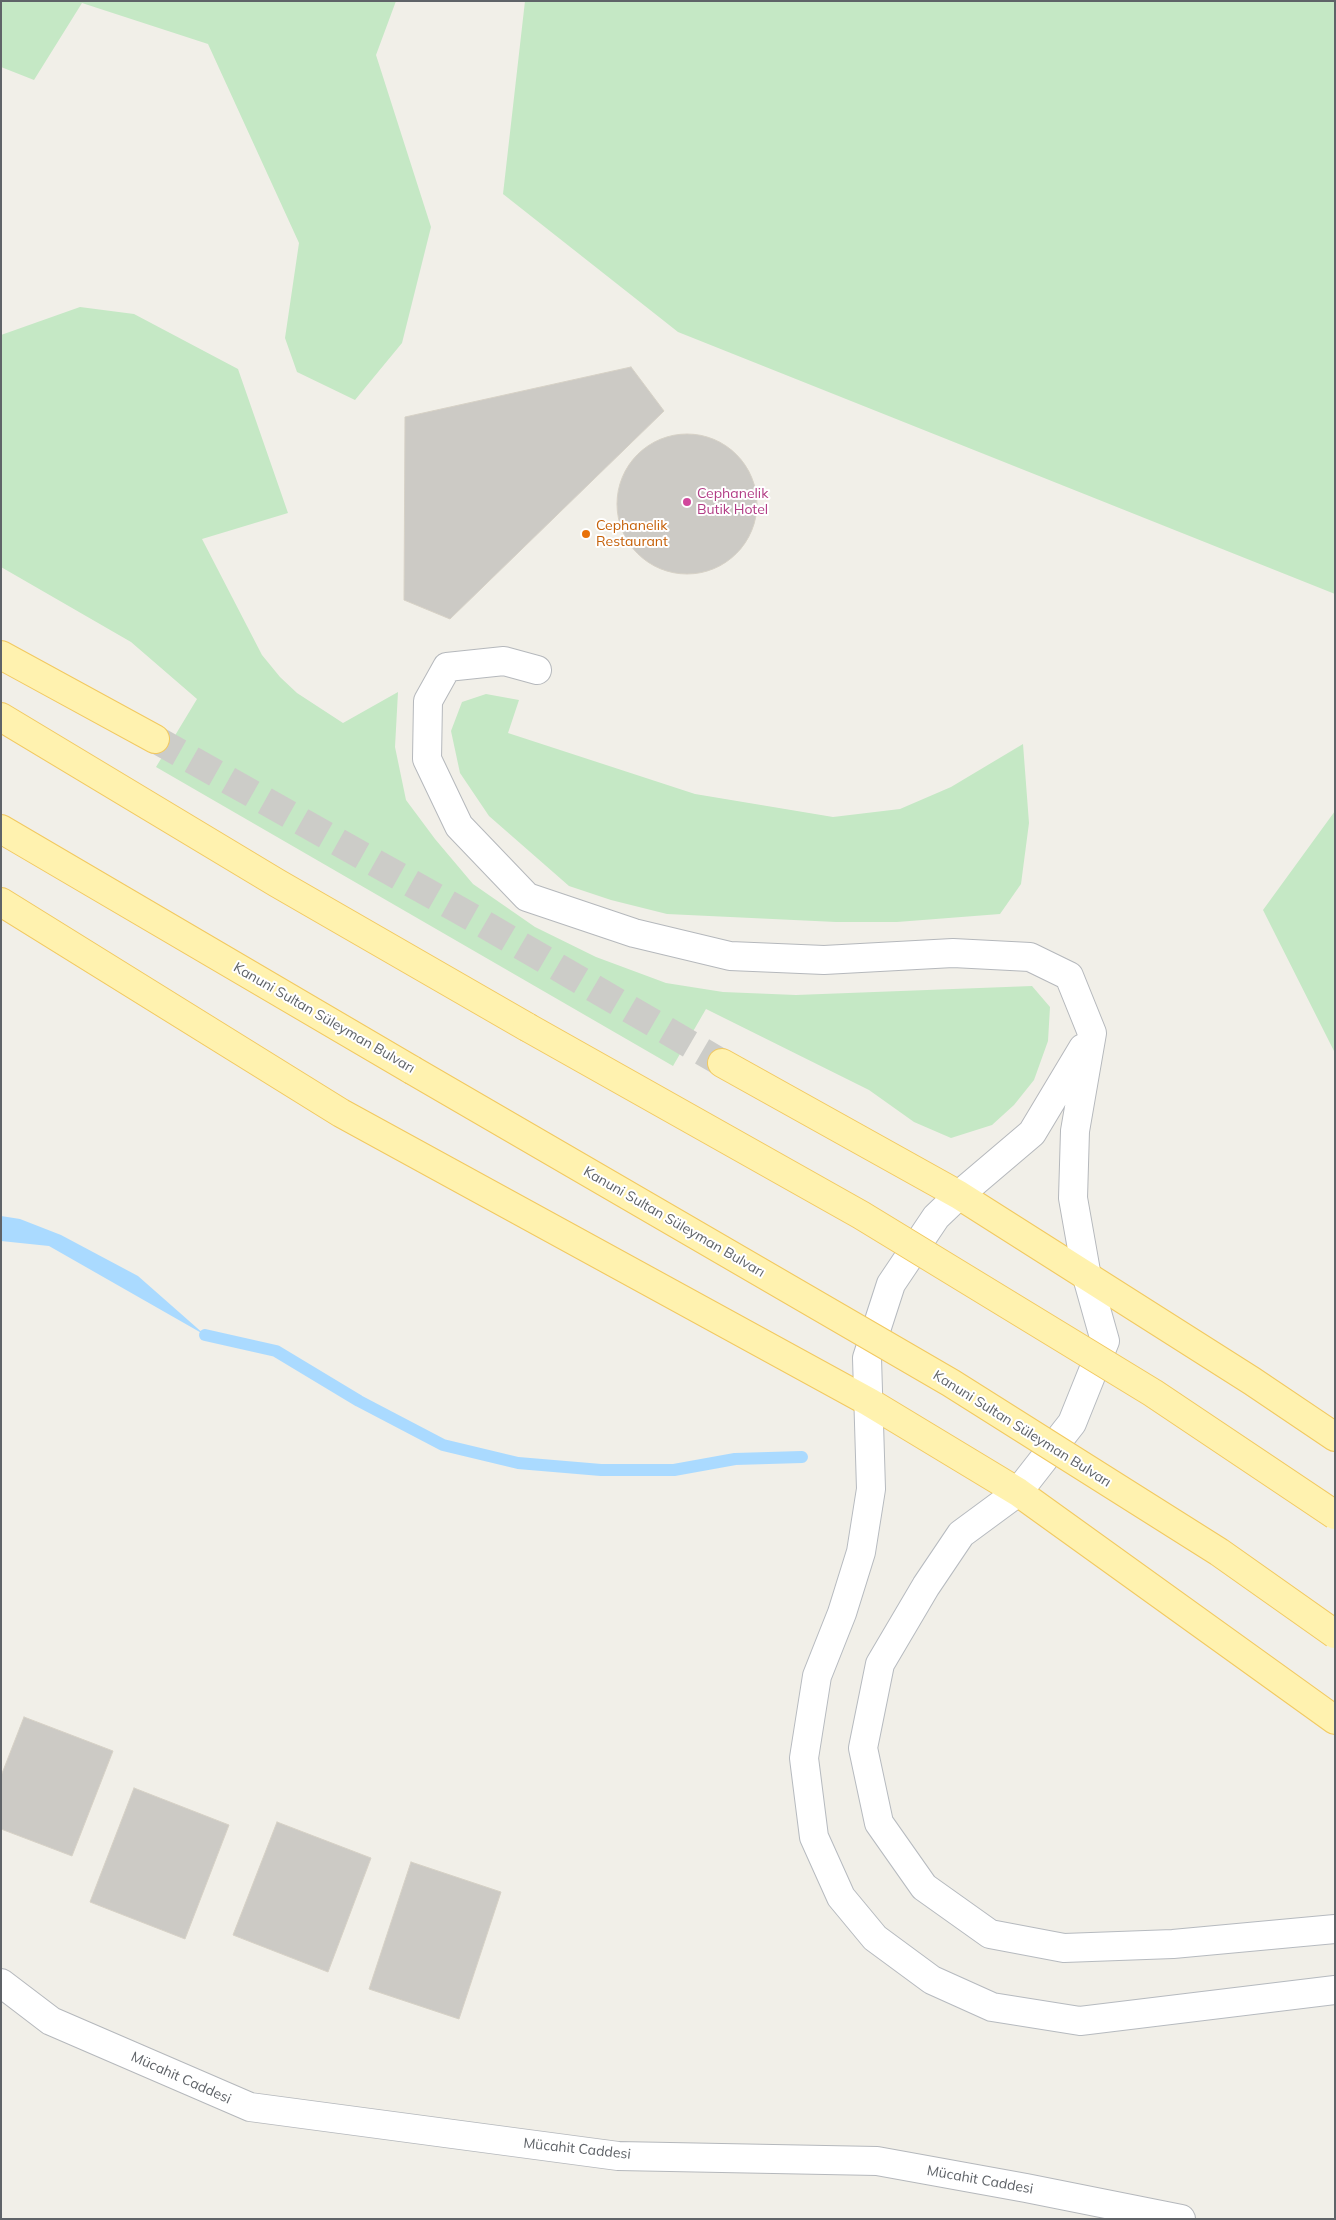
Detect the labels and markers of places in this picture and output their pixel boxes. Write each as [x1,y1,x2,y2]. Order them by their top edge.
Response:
place label: Cephanelik Butik Hotel [697,486,768,518]
marker: Cephanelik Butik Hotel [681,496,693,508]
place label: Cephanelik Restaurant [596,518,668,550]
marker: Cephanelik Restaurant [580,528,592,540]

